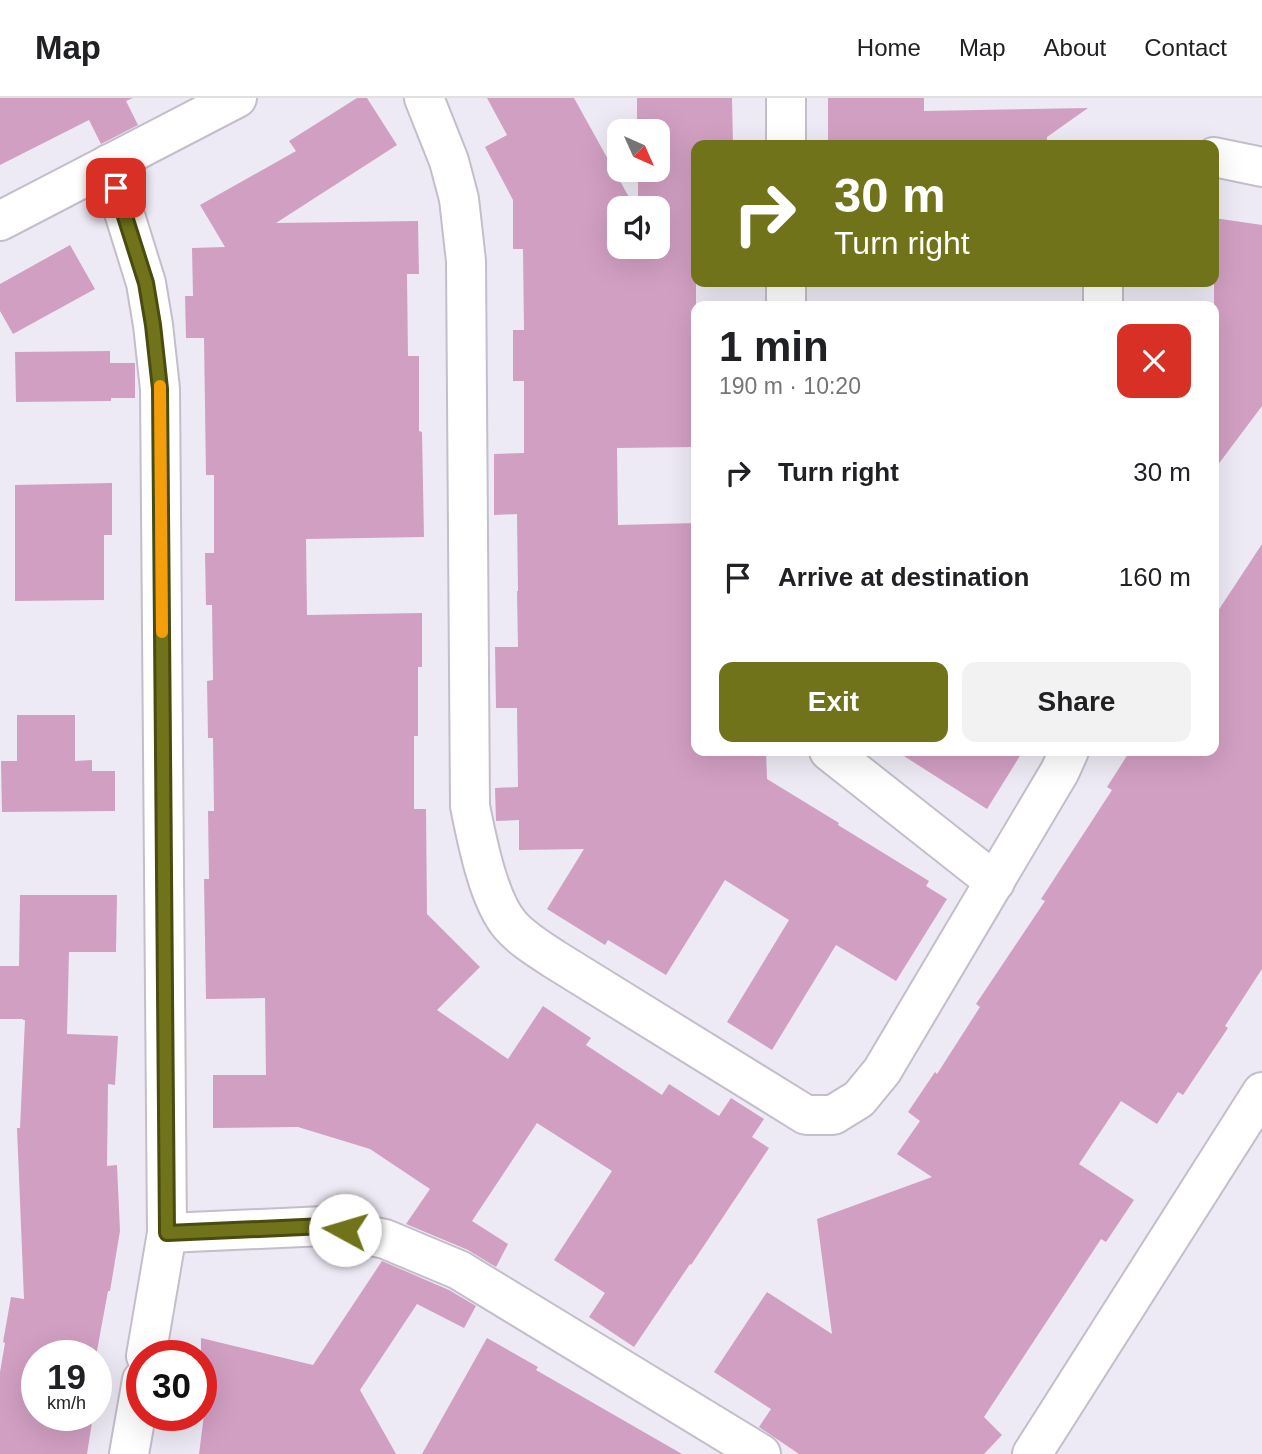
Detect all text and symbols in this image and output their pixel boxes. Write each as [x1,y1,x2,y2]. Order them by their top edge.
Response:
text: Map [35,29,101,66]
text: Home [857,34,921,61]
text: Map [959,34,1006,61]
text: About [1044,34,1106,61]
text: Contact [1144,34,1227,61]
north arrow [607,119,670,182]
map controls [607,119,670,259]
pin [86,158,146,218]
icon: right [719,168,810,259]
text: 30 m [834,168,946,222]
icon: arrive [97,169,135,207]
button: sound [607,196,670,259]
text: Turn right [834,225,970,261]
text: 1 min [719,323,829,370]
button: close [1117,324,1191,398]
text: 190 m · 10:20 [719,373,861,399]
icon: right [719,454,757,492]
text: Turn right [778,457,899,487]
text: 30 m [1133,457,1191,487]
icon: arrive [719,559,757,597]
text: Arrive at destination [778,562,1029,592]
text: 160 m [1119,562,1191,592]
button: Exit [719,662,948,742]
button: Share [962,662,1191,742]
position arrow [308,1193,382,1267]
speed limit sign: 30 [126,1340,217,1431]
text: 19 [47,1357,86,1396]
text: km/h [47,1393,86,1413]

